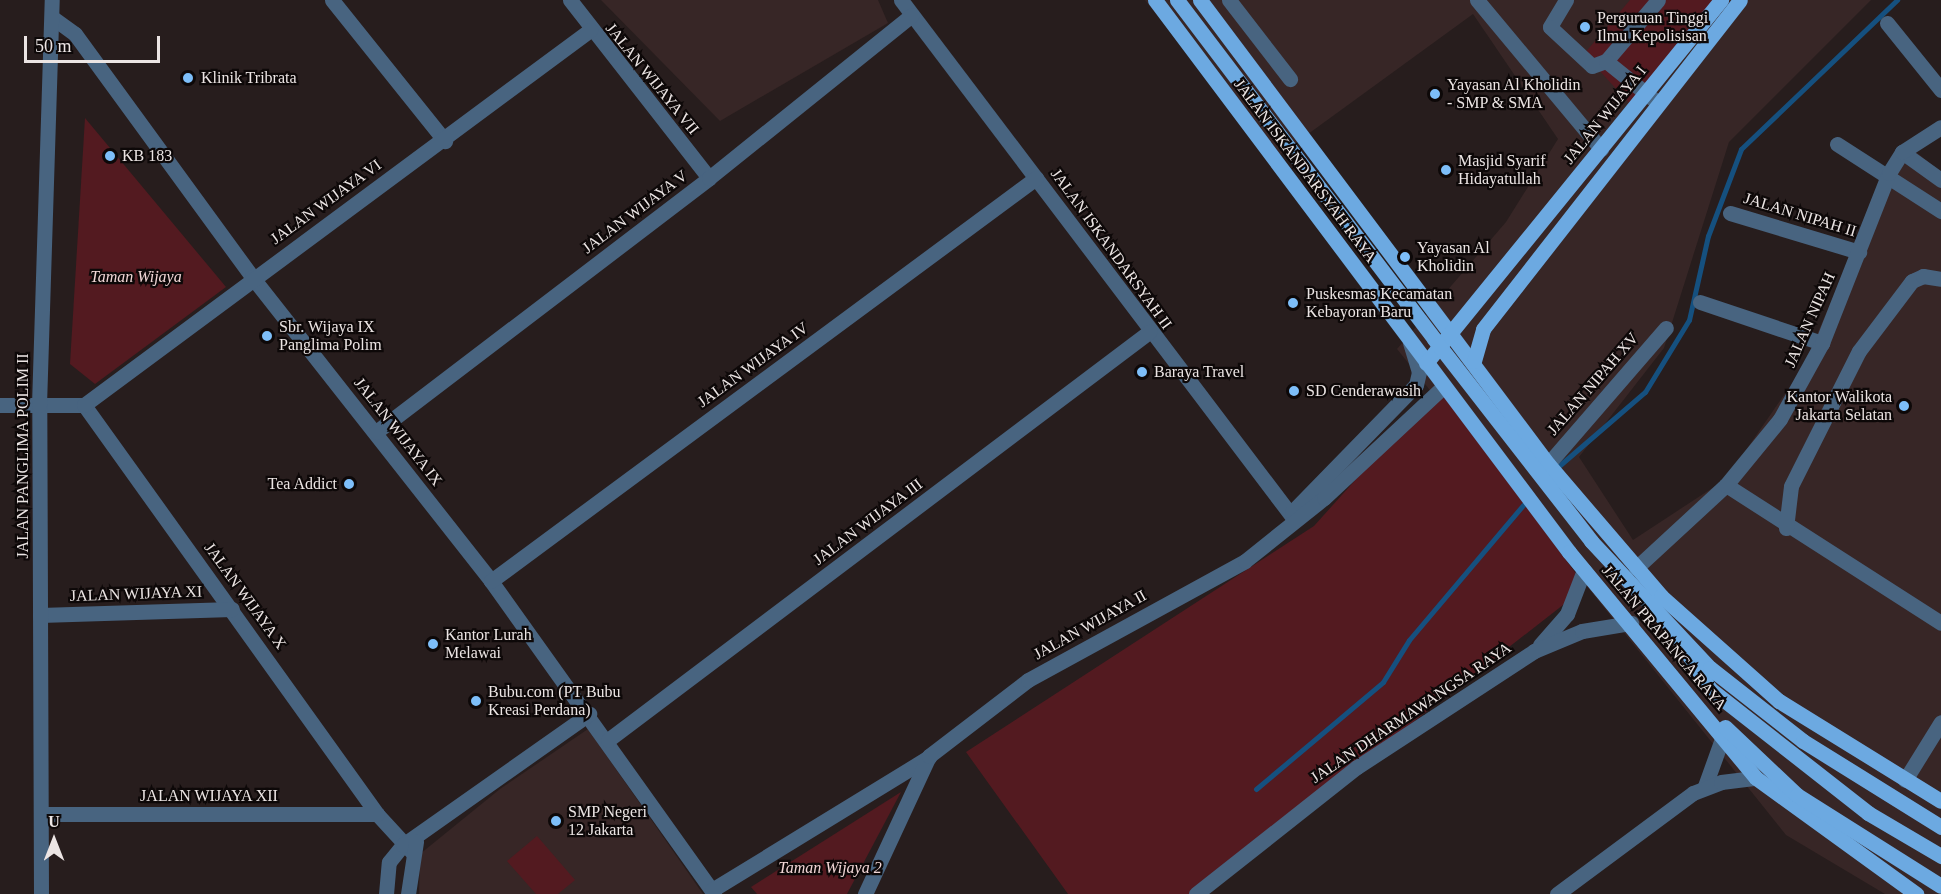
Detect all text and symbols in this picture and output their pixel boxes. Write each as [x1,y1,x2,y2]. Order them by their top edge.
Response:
place label: Perguruan Tinggi Ilmu Kepolisisan [1597,8,1709,46]
street label: JALAN WIJAYA VII [601,19,703,139]
marker: Perguruan Tinggi Ilmu Kepolisisan [1578,20,1592,34]
scale bar [27,24,164,62]
text: 50 m [35,36,72,56]
street label: JALAN WIJAYA I [1559,62,1651,168]
place label: Klinik Tribrata [201,68,297,88]
marker: Klinik Tribrata [179,69,197,87]
street label: JALAN ISKANDARSYAH RAYA [1230,75,1380,267]
place label: Yayasan Al Kholidin - SMP & SMA [1447,75,1581,113]
marker: Yayasan Al Kholidin - SMP & SMA [1428,87,1442,101]
place label: KB 183 [122,146,172,166]
marker: KB 183 [103,149,117,163]
place label: Masjid Syarif Hidayatullah [1458,151,1546,189]
street label: JALAN WIJAYA VI [266,155,386,249]
marker: Masjid Syarif Hidayatullah [1439,163,1453,177]
street label: JALAN ISKANDARSYAH II [1046,165,1176,333]
street label: JALAN WIJAYA V [578,166,692,258]
street label: JALAN NIPAH II [1741,189,1859,241]
place label: Yayasan Al Kholidin [1417,238,1490,276]
marker: Yayasan Al Kholidin [1398,250,1412,264]
park label: Taman Wijaya [90,267,182,287]
street label: JALAN NIPAH [1780,269,1840,371]
place label: Puskesmas Kecamatan Kebayoran Baru [1306,284,1452,322]
marker: Puskesmas Kecamatan Kebayoran Baru [1284,294,1302,312]
place label: Sbr. Wijaya IX Panglima Polim [279,317,382,355]
street label: JALAN WIJAYA IV [693,318,813,412]
marker: Sbr. Wijaya IX Panglima Polim [260,329,274,343]
street label: JALAN NIPAH XV [1543,329,1643,439]
street label: JALAN PANGLIMA POLIM II [13,353,33,559]
place label: Baraya Travel [1154,362,1244,382]
marker: Baraya Travel [1135,365,1149,379]
street label: JALAN WIJAYA IX [349,373,447,491]
place label: SD Cenderawasih [1306,381,1421,401]
marker: SD Cenderawasih [1287,384,1301,398]
place label: Kantor Walikota Jakarta Selatan [1786,387,1892,425]
marker: Kantor Walikota Jakarta Selatan [1897,399,1911,413]
place label: Tea Addict [267,474,337,494]
street label: JALAN WIJAYA III [809,474,927,570]
marker: Tea Addict [342,477,356,491]
street label: JALAN WIJAYA X [200,538,290,654]
street label: JALAN PRAPANCA RAYA [1597,561,1731,715]
street label: JALAN WIJAYA XI [69,582,203,606]
street label: JALAN WIJAYA II [1030,586,1150,664]
place label: Kantor Lurah Melawai [445,625,532,663]
marker: Kantor Lurah Melawai [426,637,440,651]
street label: JALAN DHARMAWANGSA RAYA [1307,638,1515,788]
place label: Bubu.com (PT Bubu Kreasi Perdana) [488,682,621,720]
marker: Bubu.com (PT Bubu Kreasi Perdana) [469,694,483,708]
street label: JALAN WIJAYA XII [140,786,278,806]
place label: SMP Negeri 12 Jakarta [568,802,648,840]
north arrow [24,810,84,870]
text: U [48,813,60,830]
marker: SMP Negeri 12 Jakarta [549,814,563,828]
park label: Taman Wijaya 2 [778,858,882,878]

